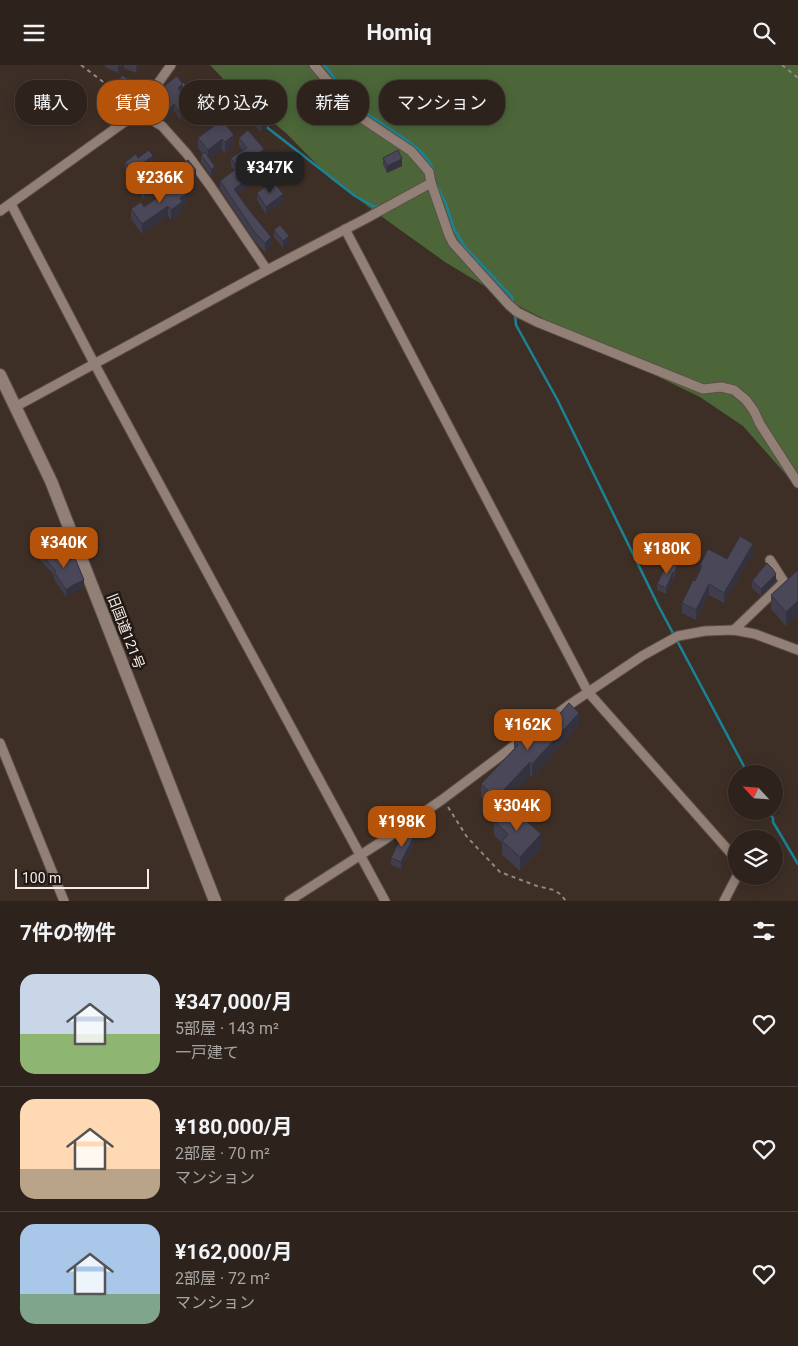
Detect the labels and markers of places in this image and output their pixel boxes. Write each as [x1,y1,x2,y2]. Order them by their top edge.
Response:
pin: ¥347K [235,151,305,194]
pin: ¥236K [125,161,195,204]
pin: ¥340K [29,527,99,569]
pin: ¥180K [632,533,702,575]
pin: ¥162K [493,709,563,751]
pin: ¥304K [482,789,552,832]
pin: ¥198K [367,805,437,848]

